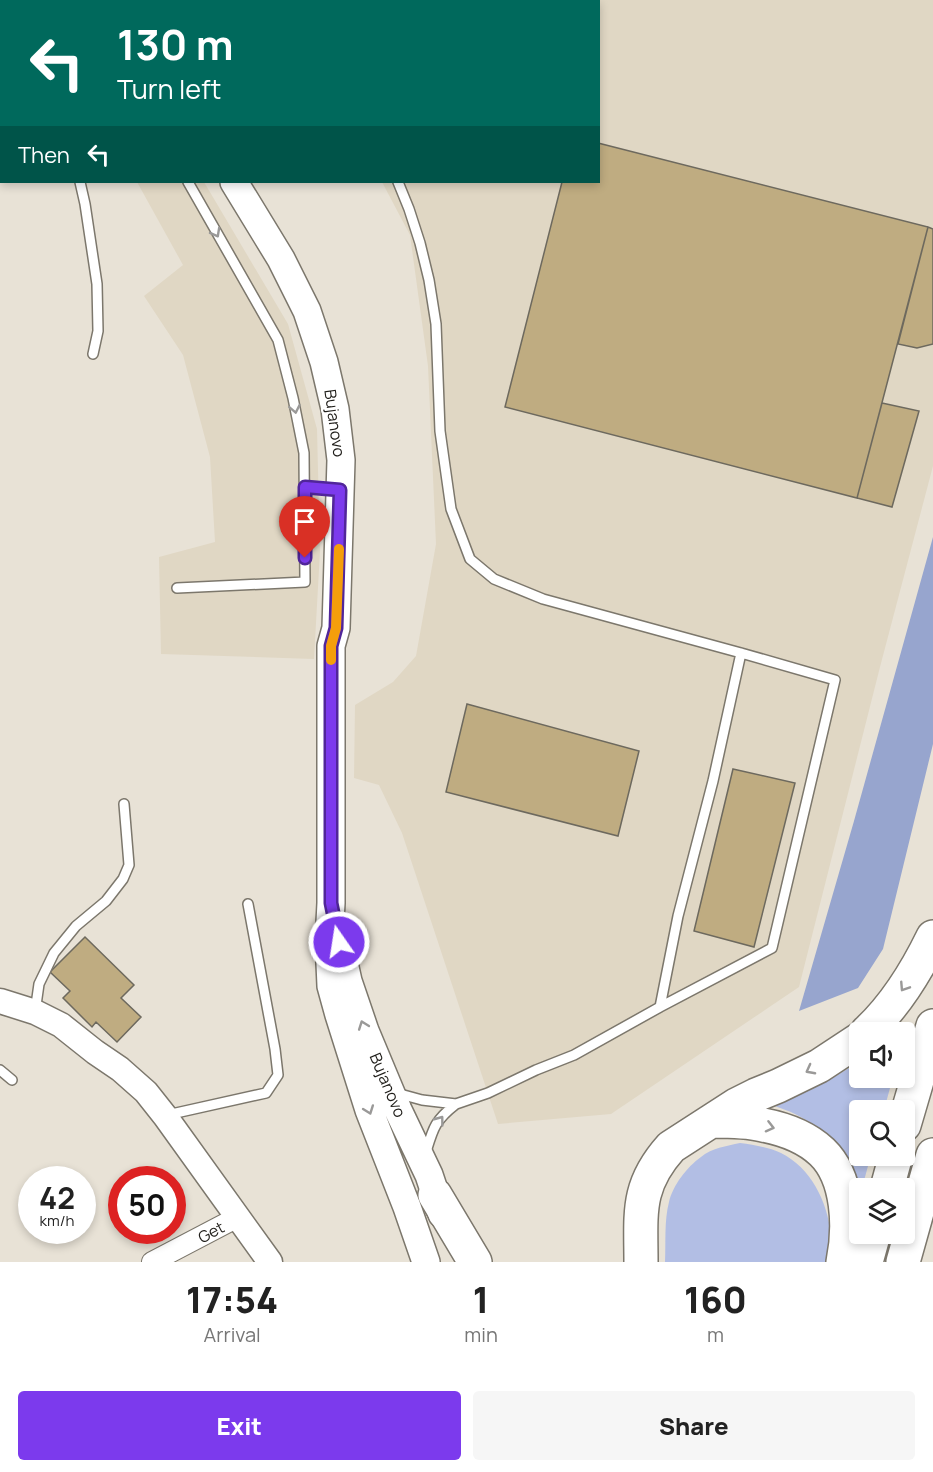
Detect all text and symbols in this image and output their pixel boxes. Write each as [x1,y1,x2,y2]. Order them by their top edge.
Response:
text: 130 m [117,15,234,73]
icon: left [18,24,96,102]
text: Turn left [117,70,221,107]
icon: left [82,138,115,171]
text: Then [18,140,70,170]
one-way arrow [209,226,220,237]
street label: Bujanovo [319,388,351,458]
one-way arrow [288,404,301,414]
pin [279,496,330,558]
icon: arrive [288,505,321,538]
position arrow [307,910,371,974]
one-way arrow [901,981,912,992]
one-way arrow [358,1020,371,1031]
map controls [849,1022,915,1244]
button: sound [849,1022,915,1088]
street label: Bujanovo [365,1049,411,1121]
one-way arrow [806,1063,816,1074]
button: search [849,1100,915,1166]
one-way arrow [362,1105,375,1115]
one-way arrow [433,1116,444,1127]
one-way arrow [765,1119,775,1132]
speed limit sign: 50 [108,1166,186,1244]
text: 42 [39,1177,75,1218]
button: layers [849,1178,915,1244]
text: km/h [40,1210,74,1231]
street label: Get [194,1216,228,1248]
text: 17:54 [186,1275,278,1324]
text: 1 [473,1275,489,1324]
text: 160 [684,1275,747,1324]
text: Arrival [204,1321,261,1348]
text: min [464,1321,498,1348]
text: m [707,1321,724,1348]
button: Exit [18,1391,461,1460]
button: Share [473,1391,915,1460]

